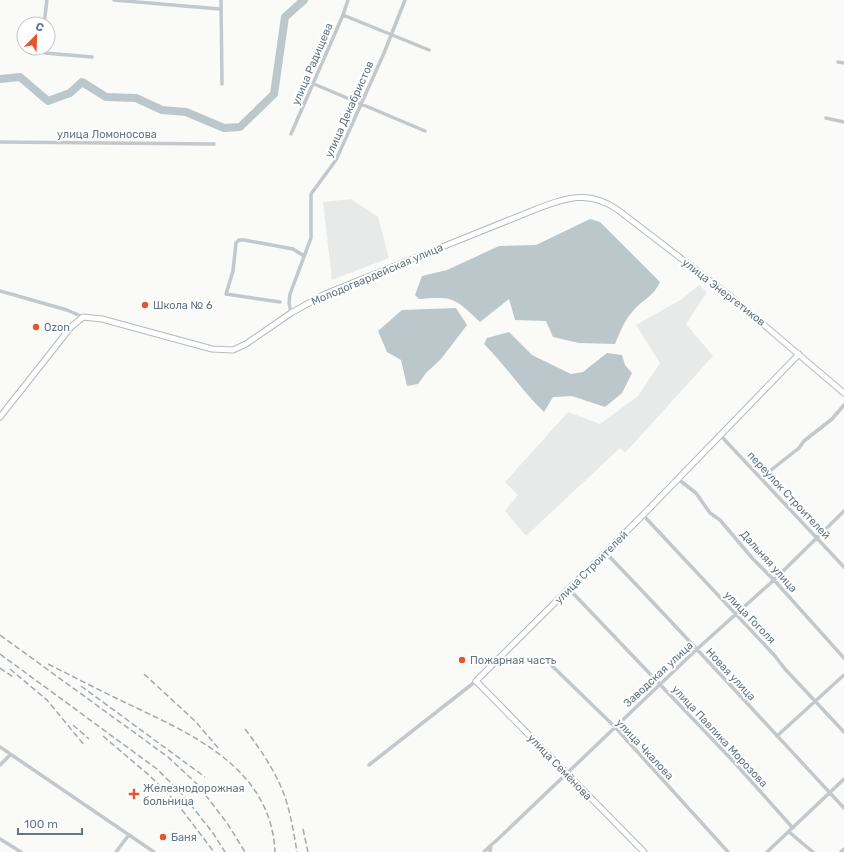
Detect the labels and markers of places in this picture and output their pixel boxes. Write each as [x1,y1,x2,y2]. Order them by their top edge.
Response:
place label: Школа № 6 [153,299,213,312]
marker: Школа № 6 [140,300,150,310]
place label: Ozon [44,321,70,334]
marker: Ozon [31,322,41,332]
place label: Пожарная часть [470,654,557,667]
marker: Пожарная часть [457,655,467,665]
place label: Железнодорожная больница [143,782,245,808]
marker: Железнодорожная больница [128,788,140,800]
place label: Баня [171,831,197,844]
marker: Баня [158,832,168,842]

